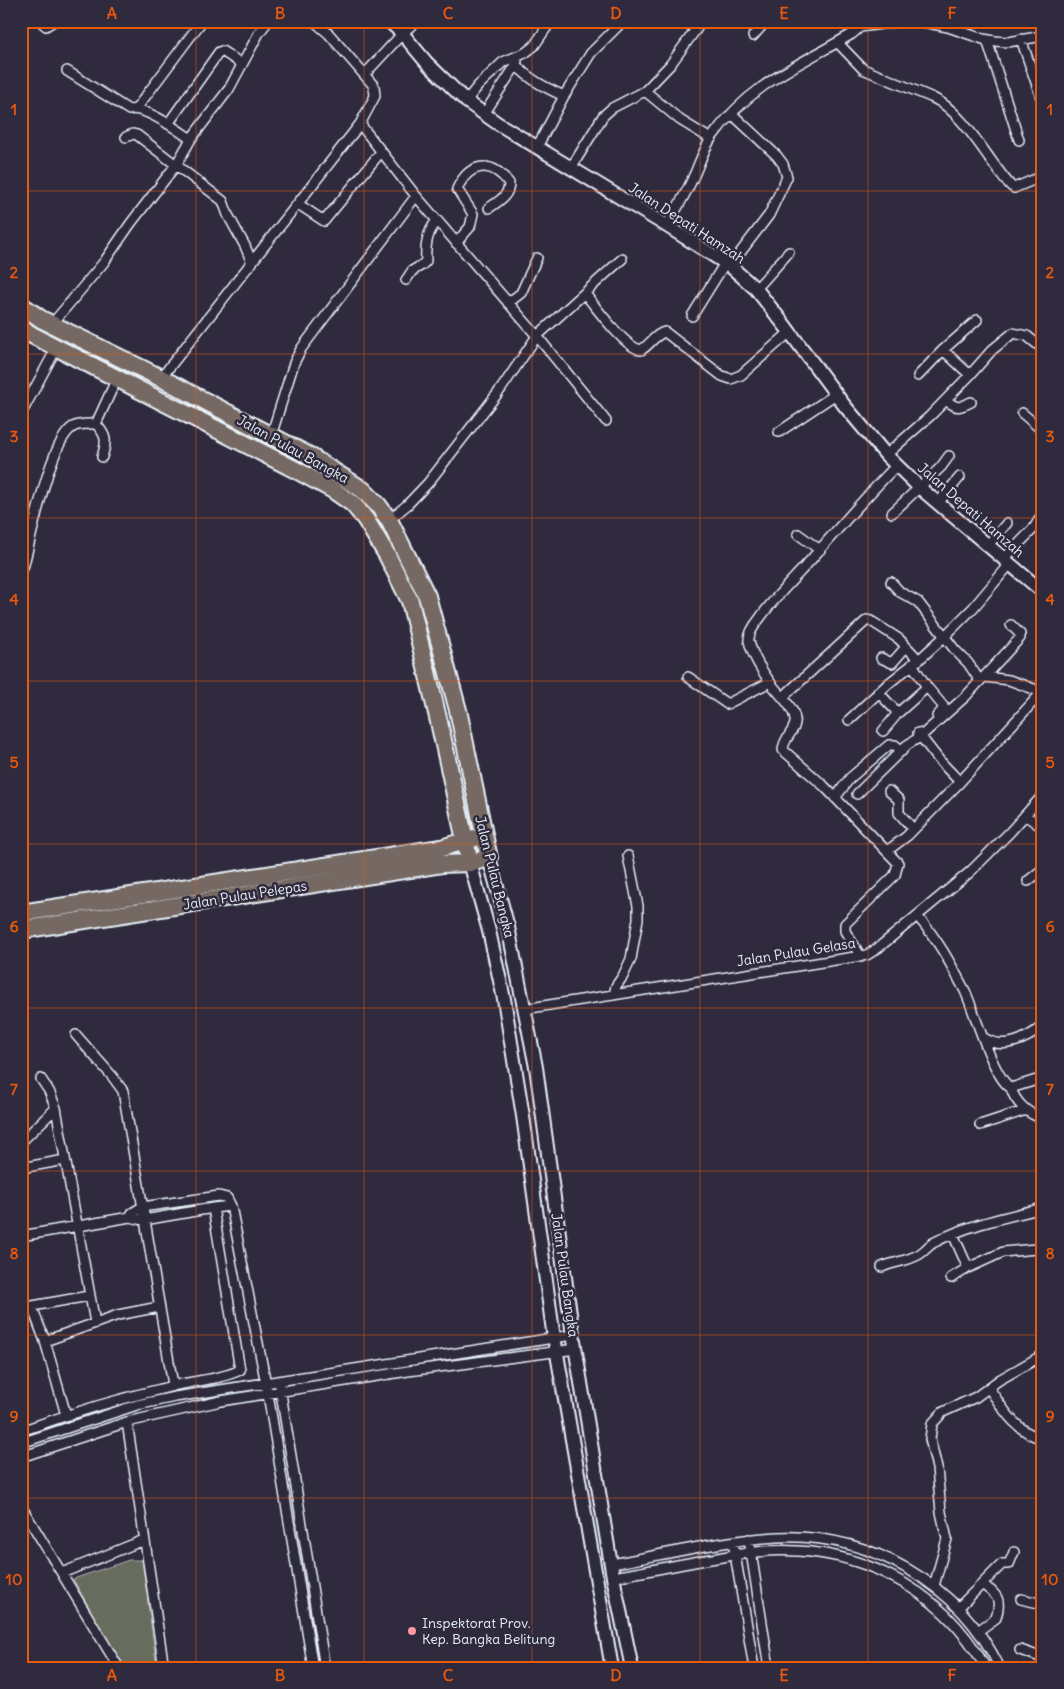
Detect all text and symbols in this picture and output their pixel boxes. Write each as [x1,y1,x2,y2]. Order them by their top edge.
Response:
text: A [107,3,117,23]
text: B [275,3,286,23]
text: C [443,3,454,23]
text: D [610,3,622,23]
text: E [779,3,789,23]
text: F [947,3,957,23]
text: 1 [11,99,17,119]
text: 1 [1047,99,1053,119]
street label: Jalan Depati Hamzah [625,179,749,267]
text: 2 [10,262,19,282]
text: 2 [1046,262,1055,282]
street label: Jalan Pulau Bangka [234,411,352,487]
text: 3 [9,426,19,446]
text: 3 [1045,426,1055,446]
street label: Jalan Depati Hamzah [914,459,1028,561]
text: 4 [9,589,19,609]
text: 4 [1045,589,1055,609]
text: 5 [9,752,19,772]
text: 5 [1045,752,1055,772]
street label: Jalan Pulau Bangka [471,814,519,940]
street label: Jalan Pulau Pelepas [182,876,308,914]
text: 6 [9,916,19,936]
text: 6 [1045,916,1055,936]
street label: Jalan Pulau Gelasa [735,934,857,970]
text: 7 [10,1079,18,1099]
text: 7 [1046,1079,1054,1099]
street label: Jalan Pulau Bangka [547,1212,583,1338]
text: 8 [9,1243,19,1263]
text: 8 [1045,1243,1055,1263]
text: 9 [9,1406,19,1426]
text: 9 [1045,1406,1055,1426]
text: 10 [6,1569,22,1589]
text: 10 [1042,1569,1058,1589]
place label: Inspektorat Prov. Kep. Bangka Belitung [422,1614,555,1648]
marker: Inspektorat Prov. Kep. Bangka Belitung [406,1625,418,1637]
text: A [107,1665,117,1685]
text: B [275,1665,286,1685]
text: C [443,1665,454,1685]
text: D [610,1665,622,1685]
text: E [779,1665,789,1685]
text: F [947,1665,957,1685]

